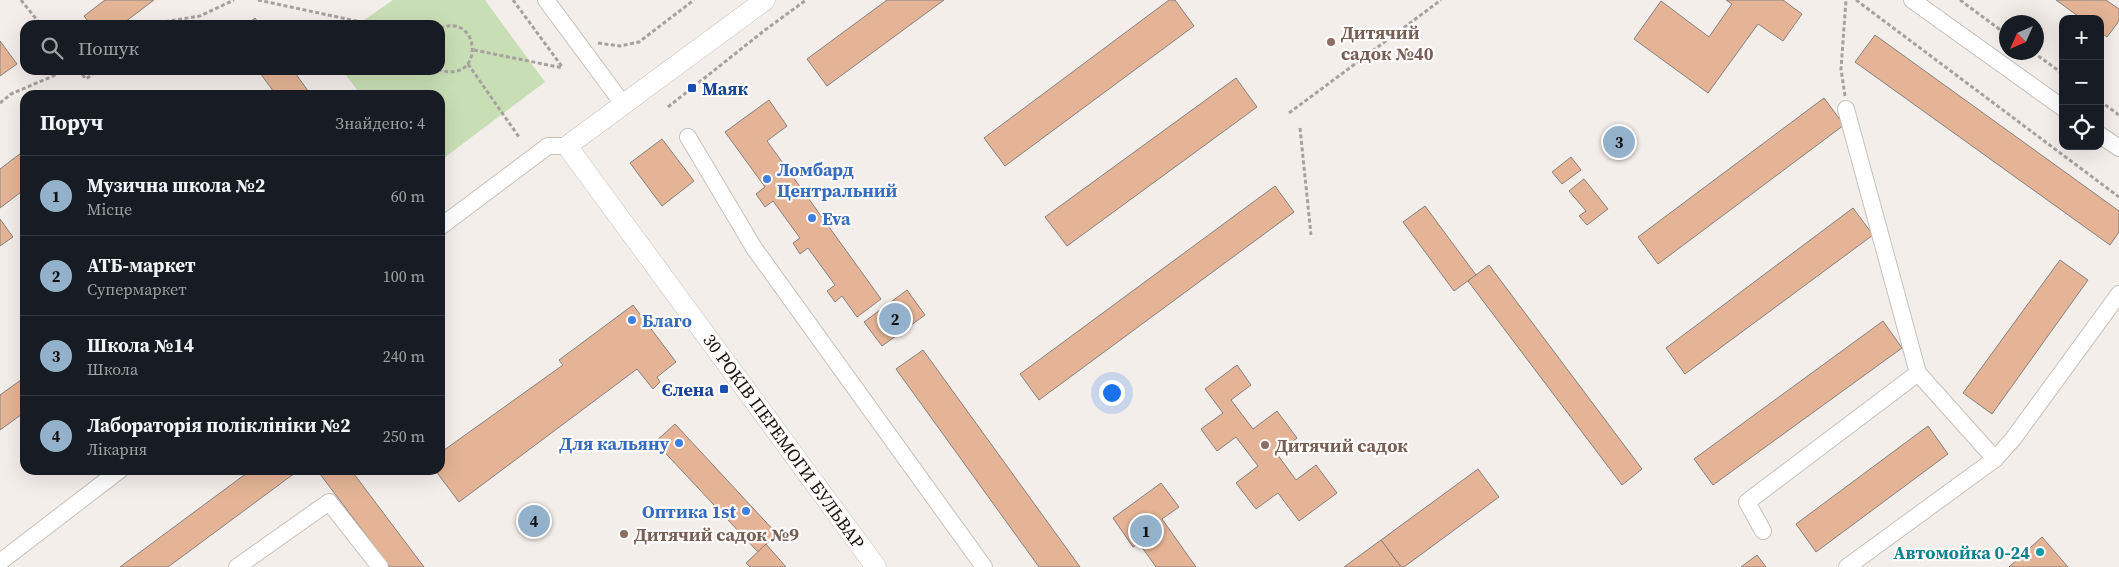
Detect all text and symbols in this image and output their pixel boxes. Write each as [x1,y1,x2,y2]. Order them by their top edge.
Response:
north arrow [1999,15,2044,60]
map controls [2059,15,2104,150]
button: + [2059,15,2104,60]
search box [20,20,445,75]
place label: Дитячий садок №40 [1341,20,1434,66]
icon: search [38,34,66,62]
text: Пошук [78,35,139,61]
marker: Дитячий садок №40 [1325,36,1337,48]
button: − [2059,60,2104,105]
place label: Маяк [702,76,749,101]
marker: Маяк [686,82,698,94]
button: locate [2059,105,2104,150]
text: Поруч [40,108,103,137]
text: Знайдено: 4 [335,112,425,134]
pin: 3 [1603,123,1635,161]
place label: Ломбард Центральний [777,157,898,203]
text: Музична школа №2 [87,172,265,198]
marker: Ломбард Центральний [761,173,773,185]
text: 1 [52,185,60,207]
text: 60 m [391,185,425,207]
text: Місце [87,198,132,220]
place label: Eva [822,206,851,231]
marker: Eva [806,212,818,224]
text: АТБ-маркет [87,252,196,278]
text: 2 [52,265,60,287]
text: 100 m [383,265,425,287]
text: Супермаркет [87,278,187,300]
pin: 2 [879,300,911,338]
place label: Благо [642,308,692,333]
marker: Благо [626,314,638,326]
street label: 30 РОКІВ ПЕРЕМОГИ БУЛЬВАР [697,329,871,554]
text: Школа №14 [87,332,194,358]
text: 3 [52,345,60,367]
text: 240 m [383,345,425,367]
text: Школа [87,358,138,380]
place label: Єлена [662,377,714,402]
your location [1099,380,1125,406]
marker: Єлена [718,383,730,395]
text: Лабораторія поліклініки №2 [87,412,350,438]
text: 4 [52,425,60,447]
text: 250 m [383,425,425,447]
place label: Для кальяну [559,431,669,456]
place label: Дитячий садок [1275,433,1408,458]
marker: Для кальяну [673,437,685,449]
text: Лікарня [87,438,147,460]
marker: Дитячий садок [1259,439,1271,451]
place label: Оптика 1st [642,499,737,524]
pin: 4 [518,502,550,540]
marker: Оптика 1st [740,505,752,517]
pin: 1 [1130,512,1162,550]
place label: Дитячий садок №9 [634,522,799,547]
marker: Дитячий садок №9 [618,528,630,540]
place label: Автомойка 0-24 [1893,540,2030,565]
marker: Автомойка 0-24 [2034,546,2046,558]

